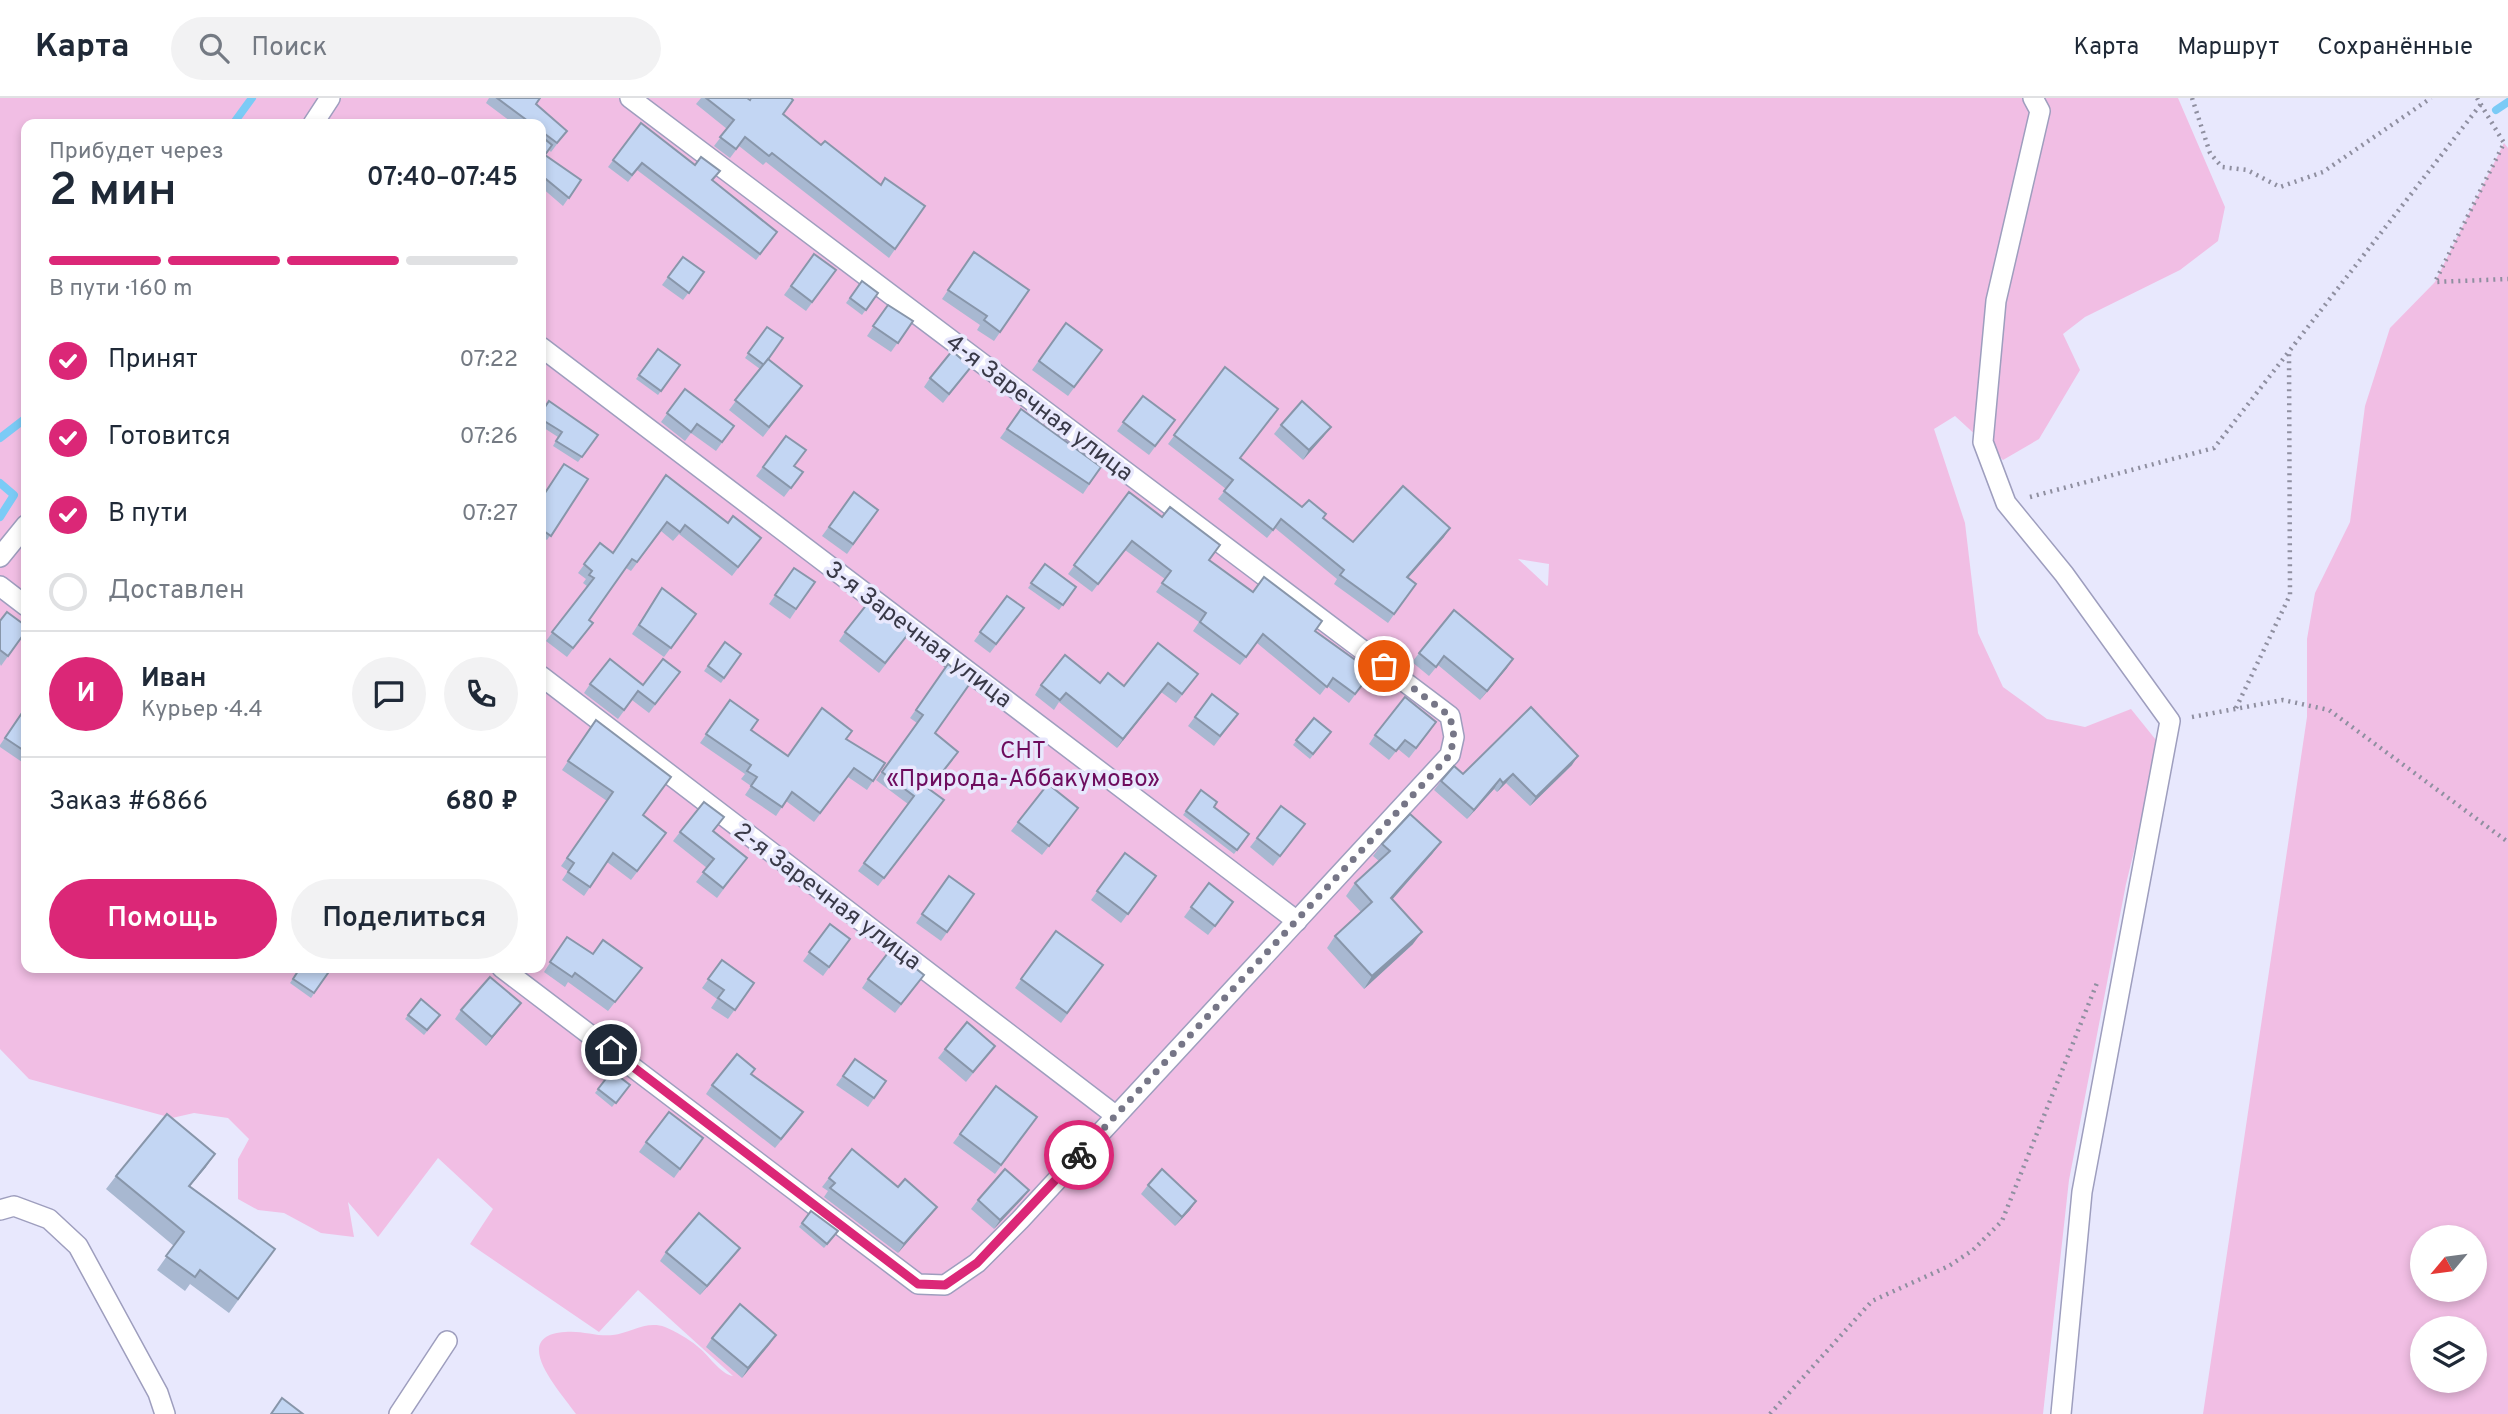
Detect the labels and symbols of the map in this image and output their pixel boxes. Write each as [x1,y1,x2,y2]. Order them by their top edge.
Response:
street label: 4-я Заречная улица [939,328,1139,489]
street label: 3-я Заречная улица [818,555,1017,716]
pin [1354,636,1414,696]
park label: СНТ «Природа-Аббакумово» [886,737,1160,795]
street label: 2-я Заречная улица [727,817,926,978]
pin [581,1020,641,1080]
courier [1044,1120,1114,1190]
north arrow [2410,1225,2487,1302]

